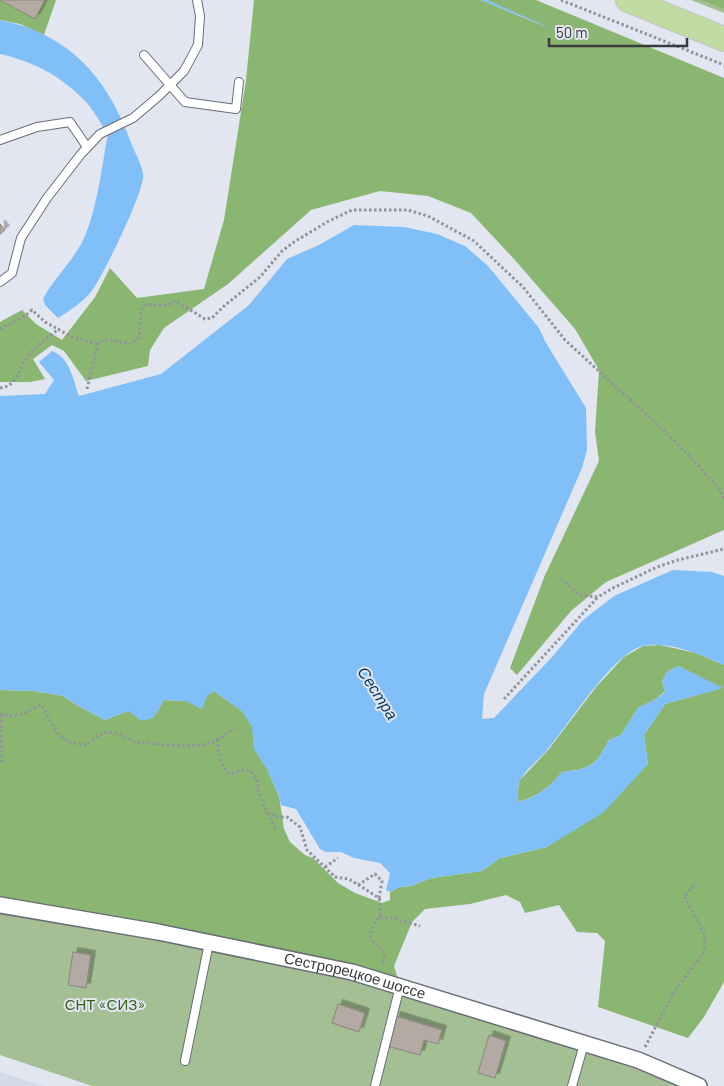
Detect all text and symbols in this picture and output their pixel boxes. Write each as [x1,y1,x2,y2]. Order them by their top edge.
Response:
scale bar [549,15,686,47]
text: 50 m [556,23,588,41]
water label: Сестра [354,663,403,723]
street label: Сестрорецкое шоссе [283,948,428,1002]
park label: СНТ «СИЗ» [65,995,145,1013]

